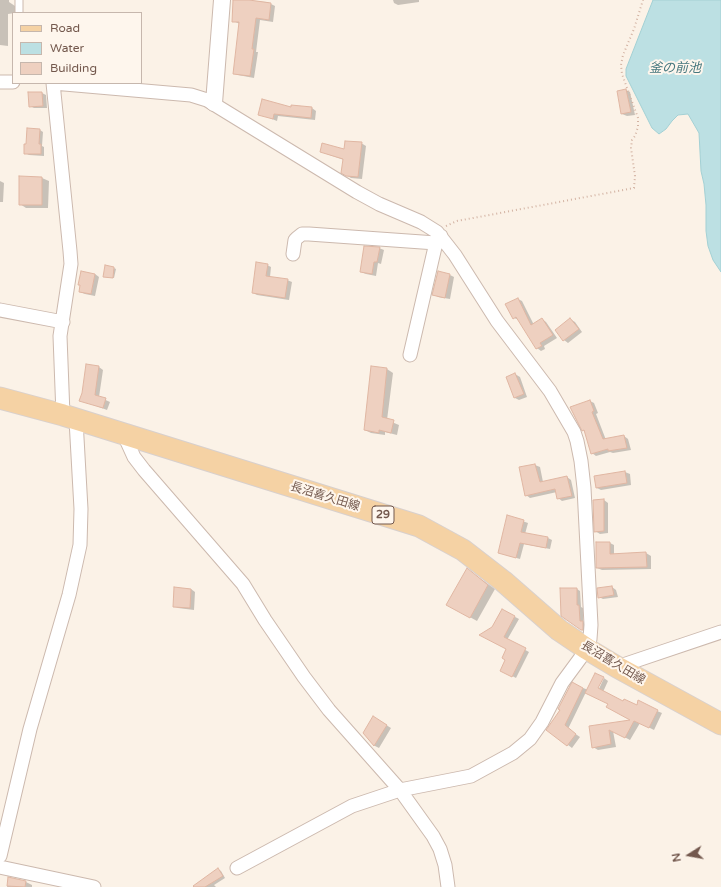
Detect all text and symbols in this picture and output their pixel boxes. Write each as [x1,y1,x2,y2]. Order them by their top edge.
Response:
legend [12,12,142,84]
text: Road [50,21,80,35]
text: Water [50,41,84,55]
text: Building [50,61,97,75]
water label: 釜の前池 [649,61,701,77]
street label: 長沼喜久田線 [288,480,362,514]
road number: 29 [372,506,394,524]
street label: 長沼喜久田線 [578,638,648,688]
north arrow [669,835,709,875]
text: N [670,852,684,863]

